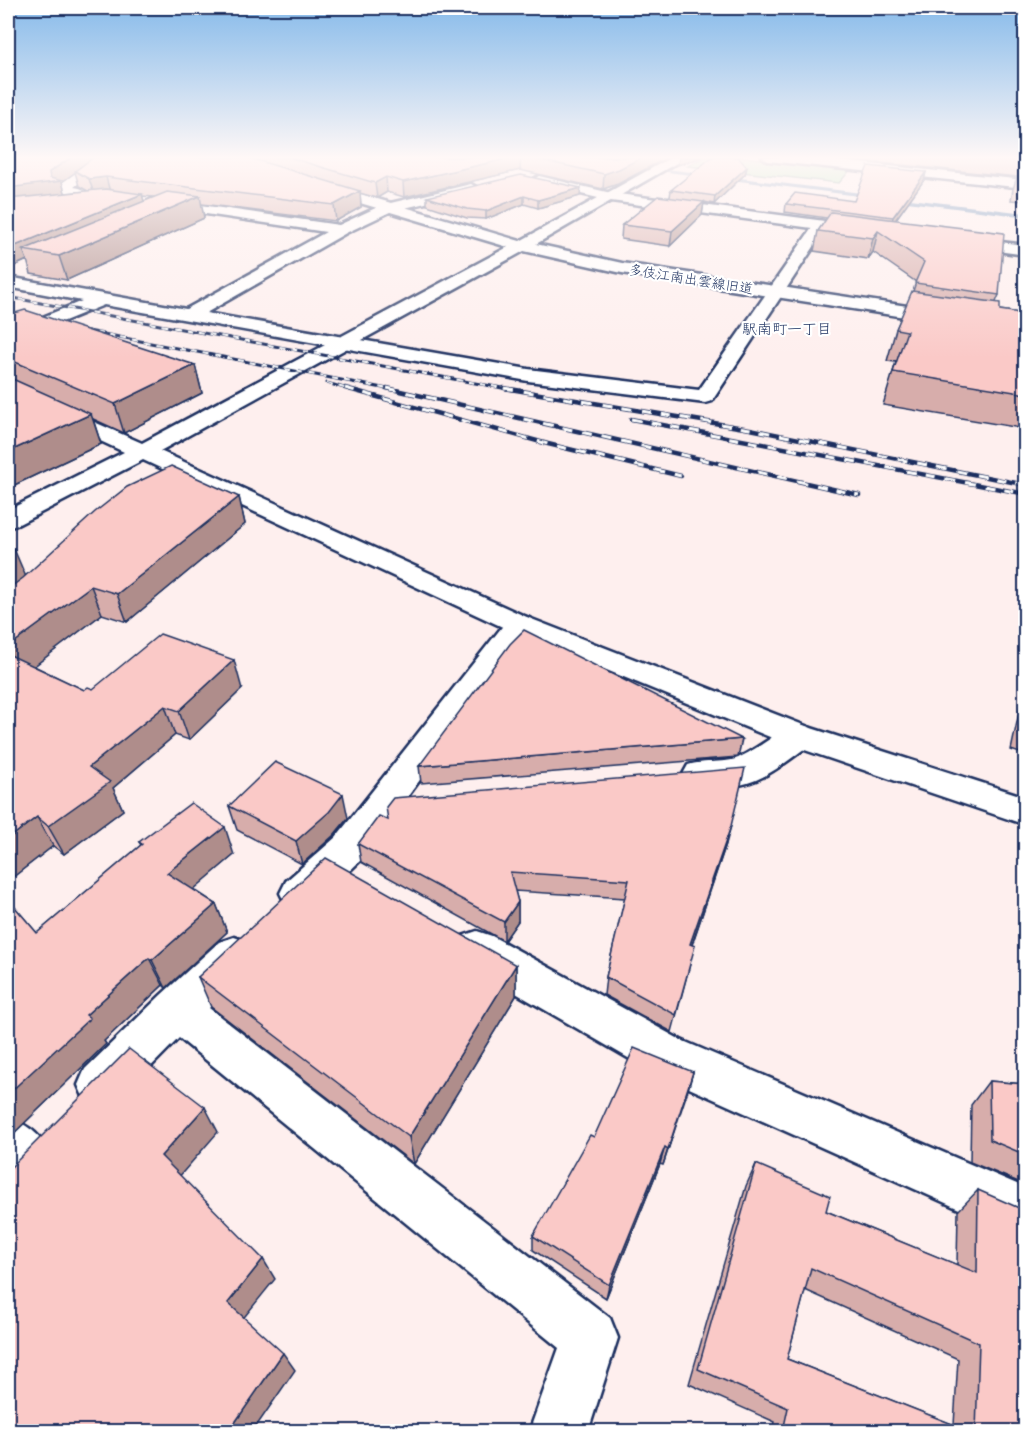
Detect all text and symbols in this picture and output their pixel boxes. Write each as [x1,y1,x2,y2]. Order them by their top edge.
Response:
street label: 多伎江南出雲線旧道 [627,258,755,299]
district label: 駅南町一丁目 [742,316,832,339]

